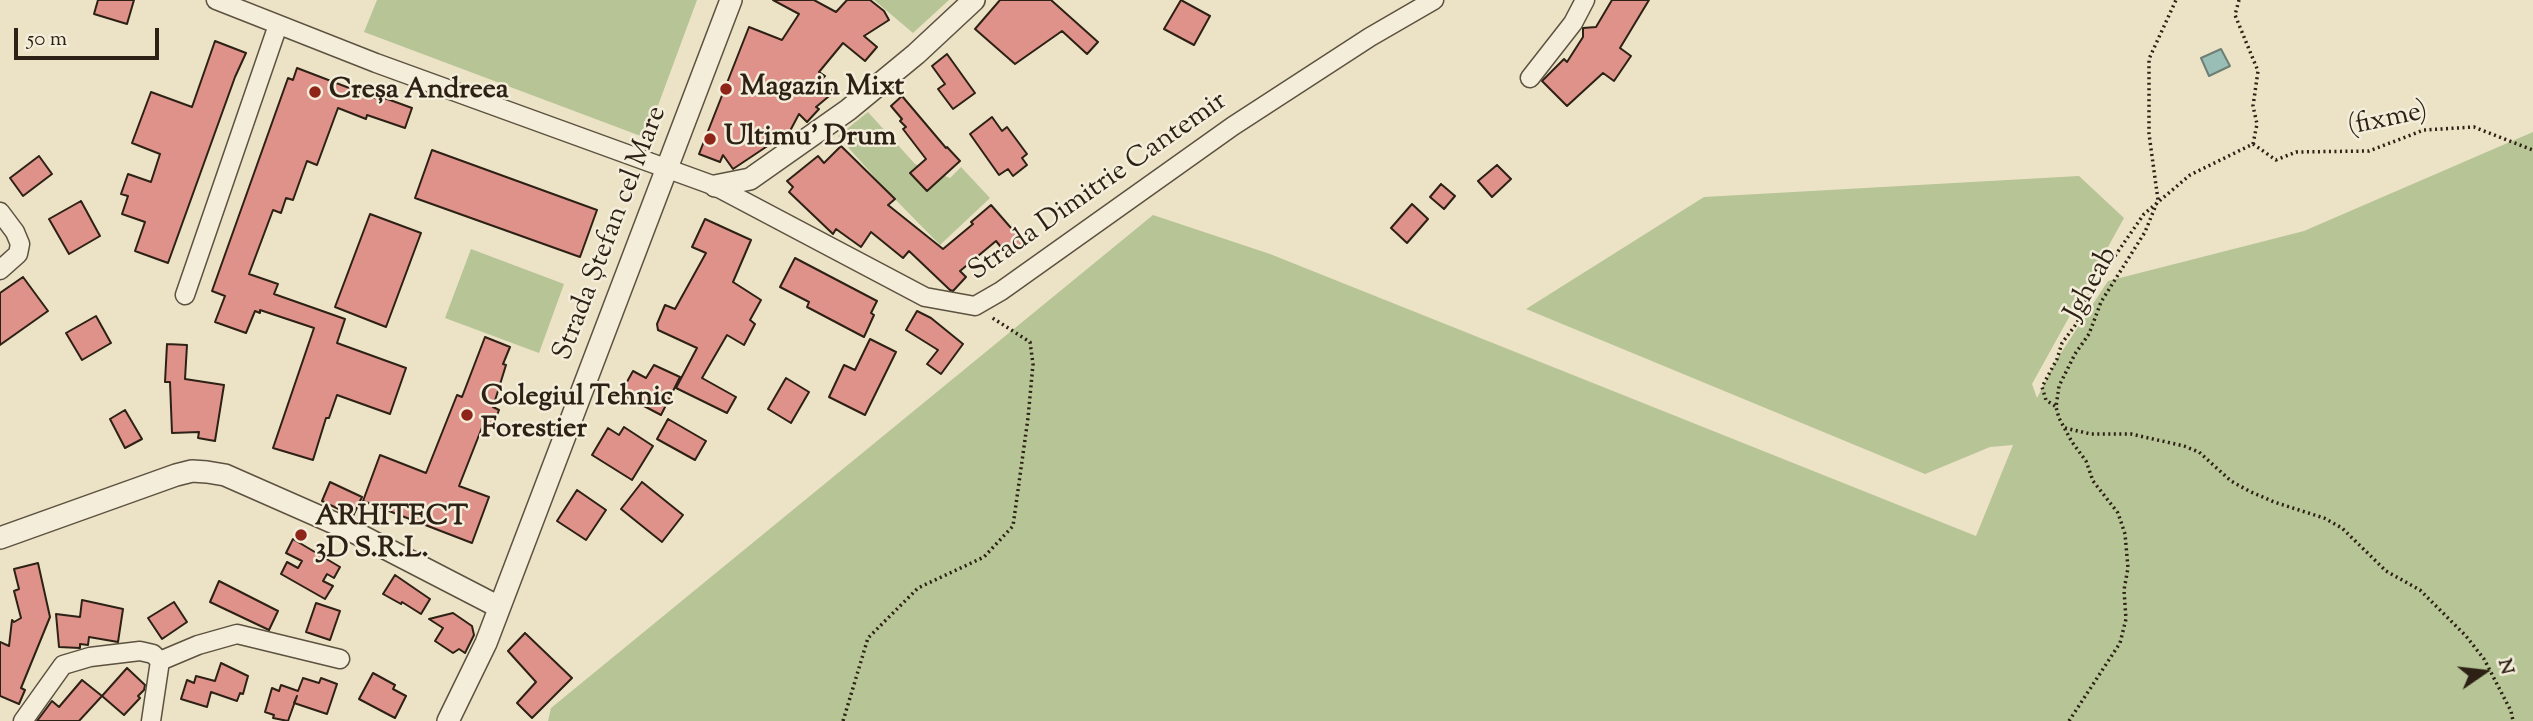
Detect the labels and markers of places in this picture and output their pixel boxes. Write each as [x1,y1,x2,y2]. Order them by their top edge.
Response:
place label: Magazin Mixt [740,72,904,106]
place label: Creșa Andreea [329,75,509,109]
marker: Magazin Mixt [718,81,734,97]
marker: Creșa Andreea [307,84,323,100]
place label: Ultimu' Drum [724,122,896,156]
marker: Ultimu' Drum [702,131,718,147]
place label: Colegiul Tehnic Forestier [481,382,673,448]
marker: Colegiul Tehnic Forestier [459,407,475,423]
place label: ARHITECT 3D S.R.L. [315,502,468,568]
marker: ARHITECT 3D S.R.L. [293,527,309,543]

